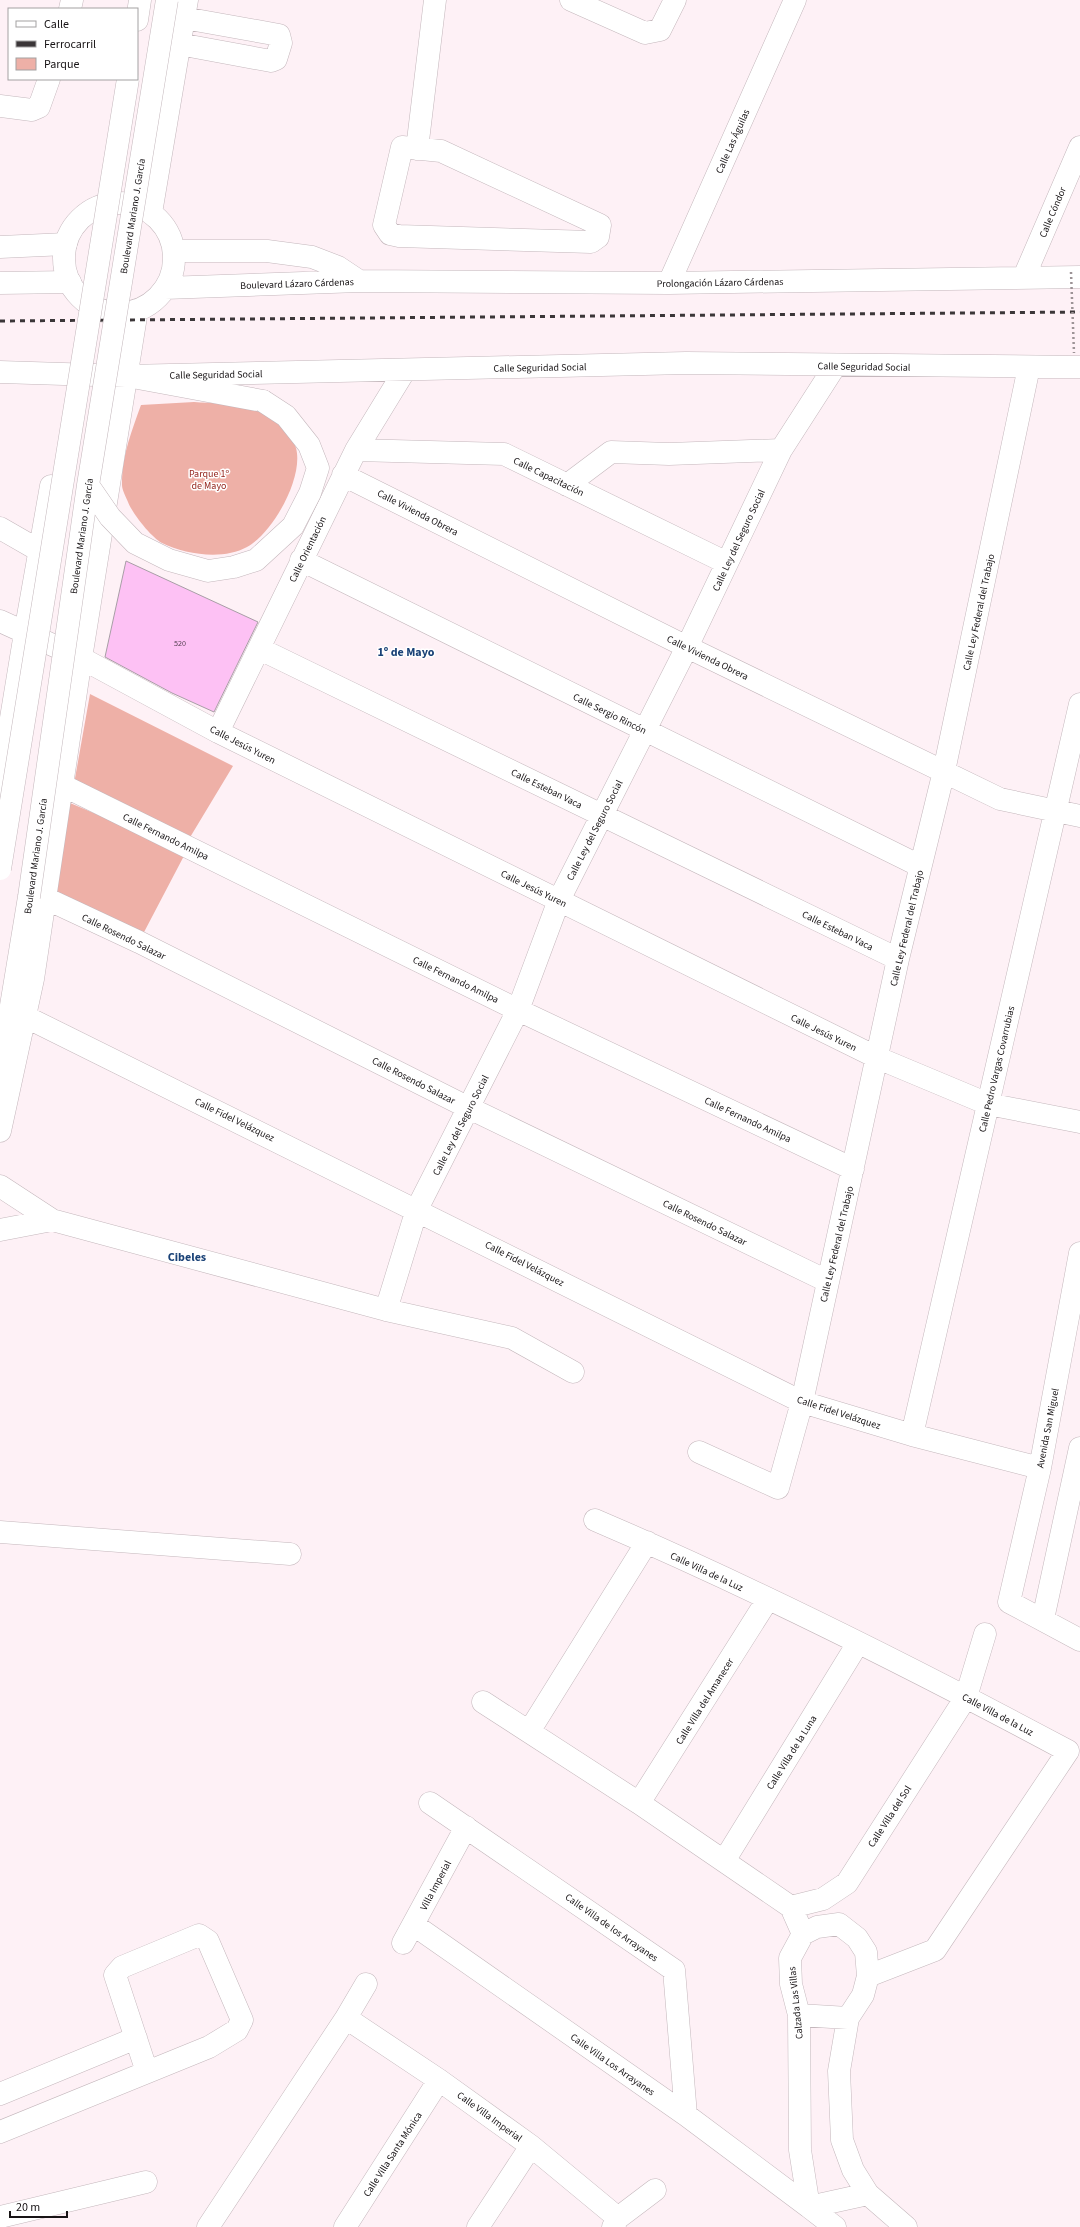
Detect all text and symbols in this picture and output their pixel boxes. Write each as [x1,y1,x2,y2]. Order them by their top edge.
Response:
legend [8,8,138,80]
text: Calle [44,16,69,33]
text: Ferrocarril [44,36,96,53]
text: Parque [44,56,80,73]
street label: Calle Las Águilas [712,107,753,176]
street label: Boulevard Mariano J. García [117,157,149,275]
street label: Calle Cóndor [1036,184,1070,240]
street label: Boulevard Lázaro Cárdenas [240,275,354,293]
street label: Prolongación Lázaro Cárdenas [656,275,784,291]
street label: Calle Seguridad Social [817,359,911,375]
street label: Calle Seguridad Social [493,360,587,376]
street label: Calle Seguridad Social [169,367,263,383]
street label: Calle Capacitación [511,454,586,500]
park label: Parque 1º de Mayo [189,467,229,493]
street label: Boulevard Mariano J. García [67,477,97,595]
street label: Calle Vivienda Obrera [375,486,461,539]
street label: Calle Ley del Seguro Social [709,487,769,594]
street label: Calle Orientación [286,514,330,585]
street label: Calle Ley Federal del Trabajo [960,553,998,672]
street label: Calle Vivienda Obrera [664,632,751,684]
house number: 520 [174,638,186,649]
district label: 1º de Mayo [378,644,435,661]
street label: Calle Sergio Rincón [570,690,649,738]
street label: Calle Jesús Yuren [207,722,278,767]
street label: Calle Esteban Vaca [509,766,585,812]
street label: Calle Ley del Seguro Social [563,777,627,883]
street label: Boulevard Mariano J. García [21,797,51,915]
street label: Calle Fernando Amilpa [120,810,211,864]
street label: Calle Jesús Yuren [498,867,569,911]
street label: Calle Ley Federal del Trabajo [887,869,927,988]
street label: Calle Esteban Vaca [800,908,876,954]
street label: Calle Rosendo Salazar [79,910,168,964]
street label: Calle Fernando Amilpa [410,953,501,1007]
street label: Calle Pedro Vargas Covarrubias [976,1005,1018,1134]
street label: Calle Jesús Yuren [788,1011,859,1055]
street label: Calle Rosendo Salazar [369,1054,458,1108]
street label: Calle Ley del Seguro Social [429,1072,493,1178]
street label: Calle Fernando Amilpa [702,1094,793,1146]
street label: Calle Fidel Velázquez [192,1095,277,1145]
street label: Calle Ley Federal del Trabajo [817,1185,857,1304]
street label: Calle Rosendo Salazar [660,1196,749,1250]
street label: Calle Fidel Velázquez [483,1238,567,1290]
district label: Cibeles [168,1249,206,1266]
street label: Avenida San Miguel [1033,1387,1063,1469]
street label: Calle Fidel Velázquez [795,1393,882,1433]
street label: Calle Villa de la Luz [668,1549,745,1595]
street label: Calle Villa del Amanecer [673,1655,737,1747]
street label: Calle Villa de la Luz [959,1690,1036,1740]
street label: Calle Villa de la Luna [763,1713,820,1792]
street label: Calle Villa del Sol [865,1783,915,1850]
street label: Villa Imperial [417,1858,455,1913]
street label: Calle Villa de los Arrayanes [562,1890,661,1965]
street label: Calzada Las Villas [785,1966,807,2040]
street label: Calle Villa Los Arrayanes [567,2030,657,2099]
street label: Calle Villa Imperial [454,2088,525,2146]
street label: Calle Villa Santa Mónica [360,2109,426,2200]
scale bar [10,2193,67,2219]
text: 20 m [16,2199,40,2216]

